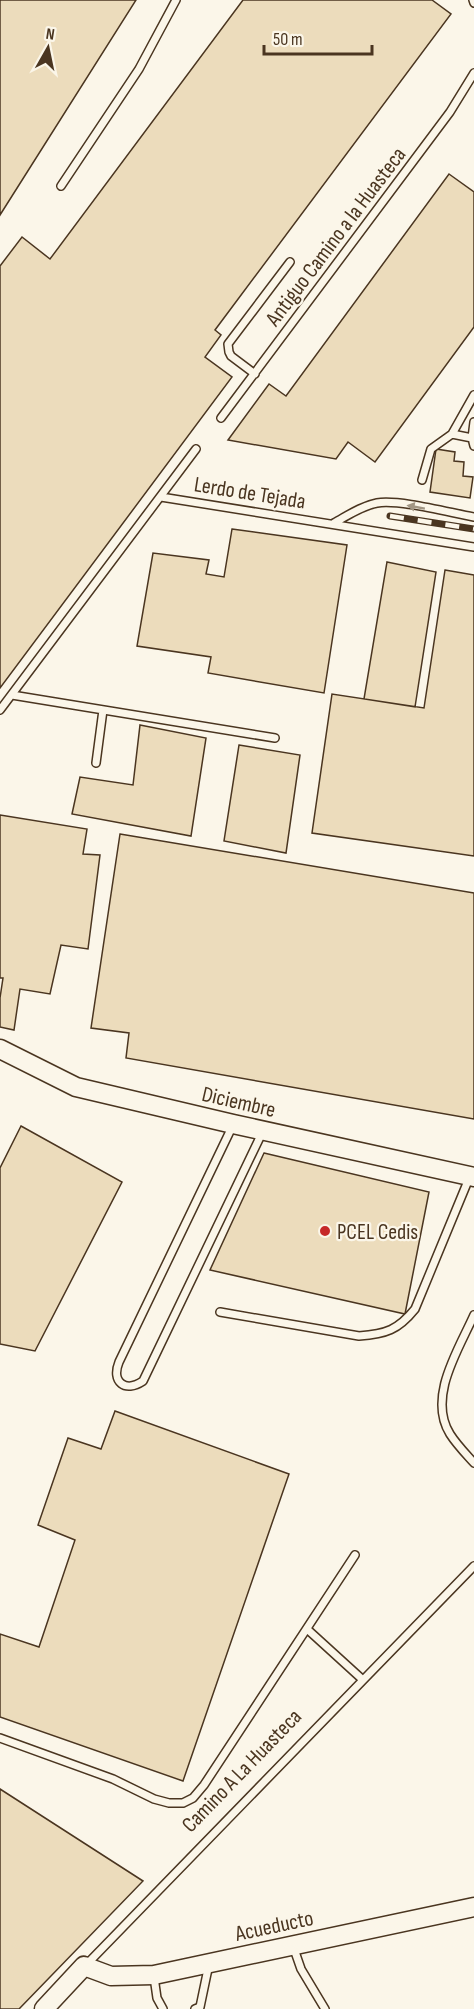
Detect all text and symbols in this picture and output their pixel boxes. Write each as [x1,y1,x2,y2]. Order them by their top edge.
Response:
north arrow [18,18,78,78]
scale bar [264,18,372,56]
text: N [44,25,56,45]
text: 50 m [273,29,303,50]
street label: Antiguo Camino a la Huasteca [260,142,412,332]
street label: Lerdo de Tejada [192,471,307,516]
one-way arrow [407,502,426,511]
street label: Diciembre [199,1081,278,1124]
place label: PCEL Cedis [337,1219,418,1246]
marker: PCEL Cedis [318,1224,332,1238]
street label: Camino A La Huasteca [176,1704,308,1838]
street label: Acueducto [232,1905,316,1948]

